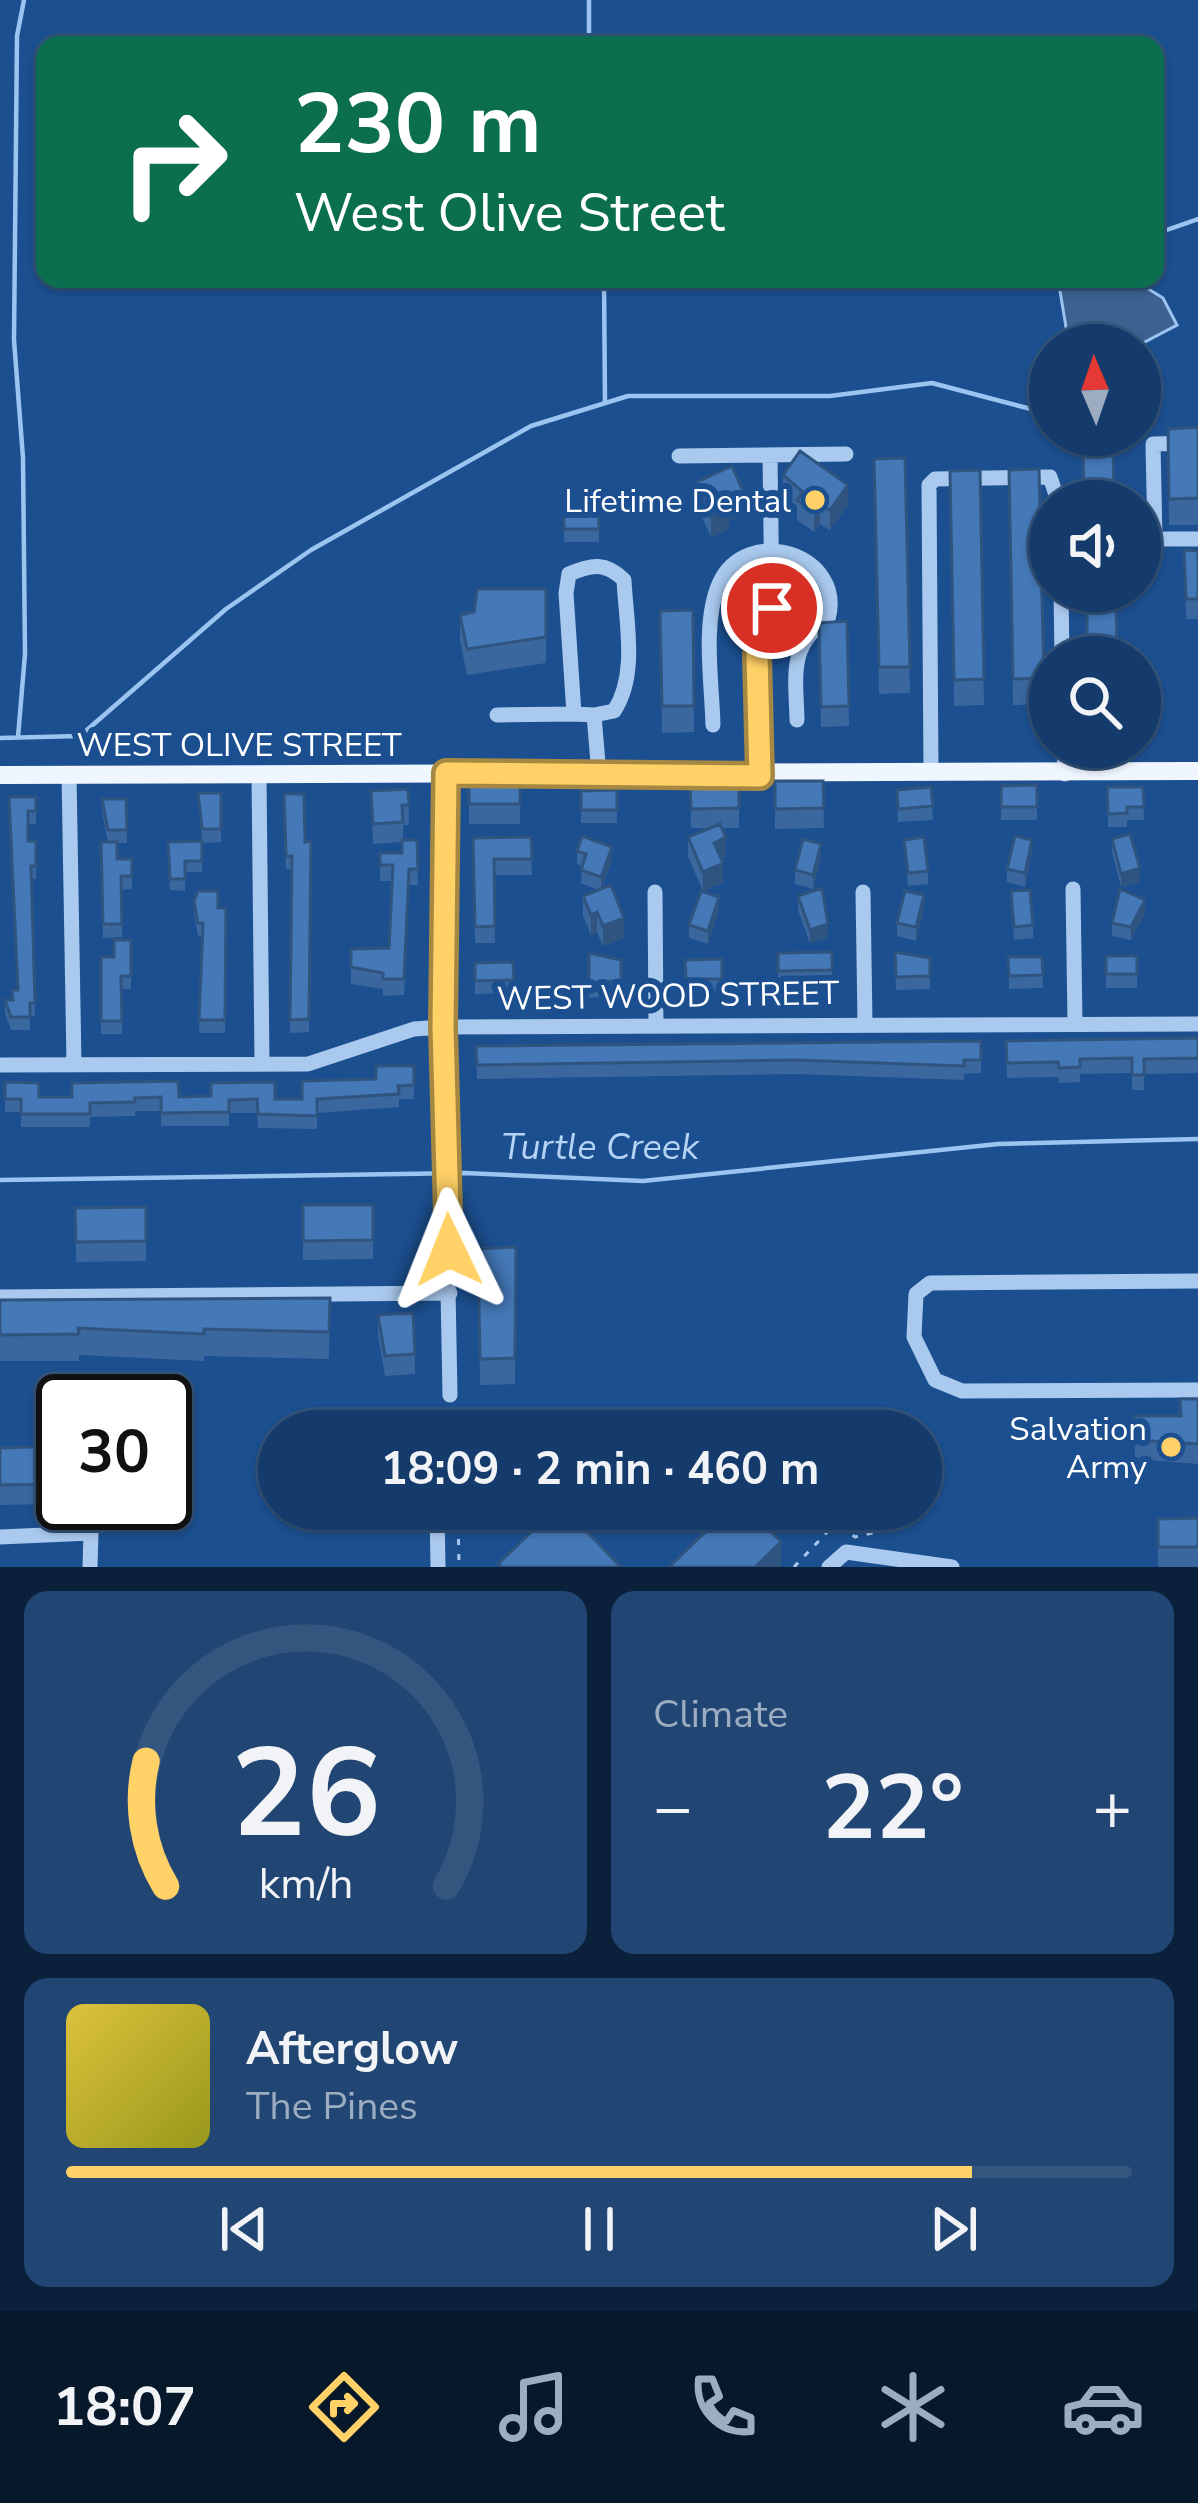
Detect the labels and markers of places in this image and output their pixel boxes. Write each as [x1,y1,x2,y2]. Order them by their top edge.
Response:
place label: Lifetime Dental [564,479,791,524]
marker: Lifetime Dental [802,487,828,513]
pin [721,557,823,659]
place label: Salvation Army [1009,1407,1147,1490]
marker: Salvation Army [1158,1434,1184,1460]

